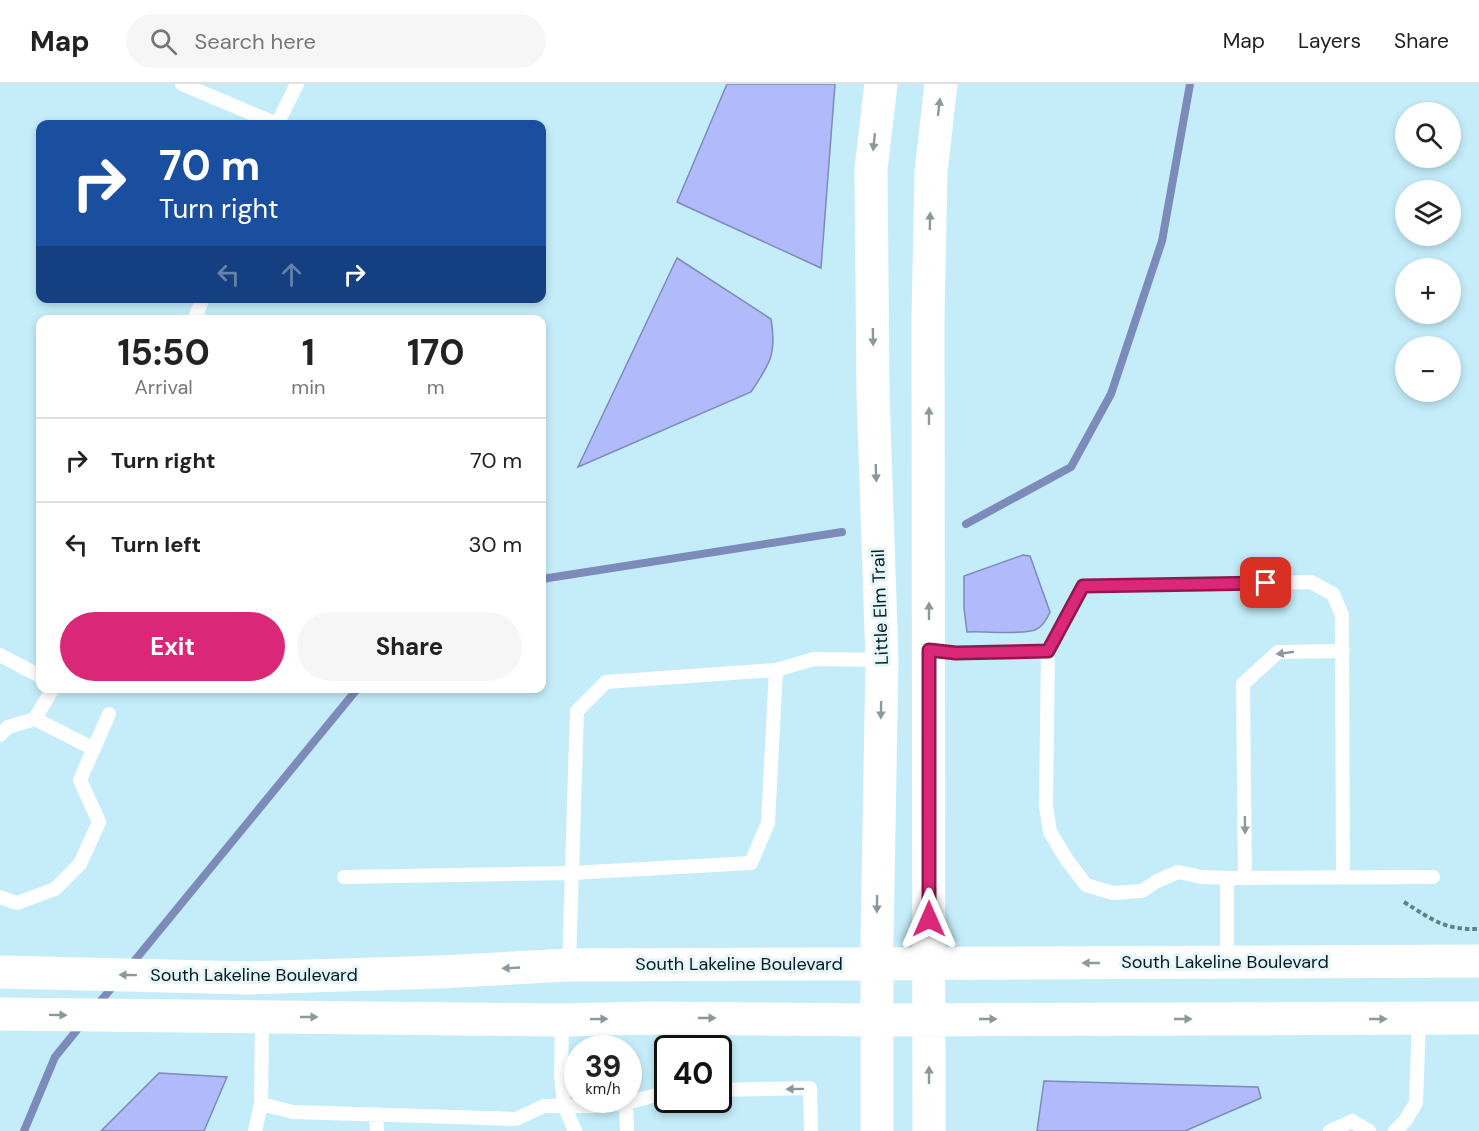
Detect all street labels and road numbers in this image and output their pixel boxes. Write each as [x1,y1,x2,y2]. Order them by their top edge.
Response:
street label: Little Elm Trail [866,549,894,665]
street label: South Lakeline Boulevard [1121,950,1329,974]
street label: South Lakeline Boulevard [635,952,843,976]
street label: South Lakeline Boulevard [150,963,358,987]

